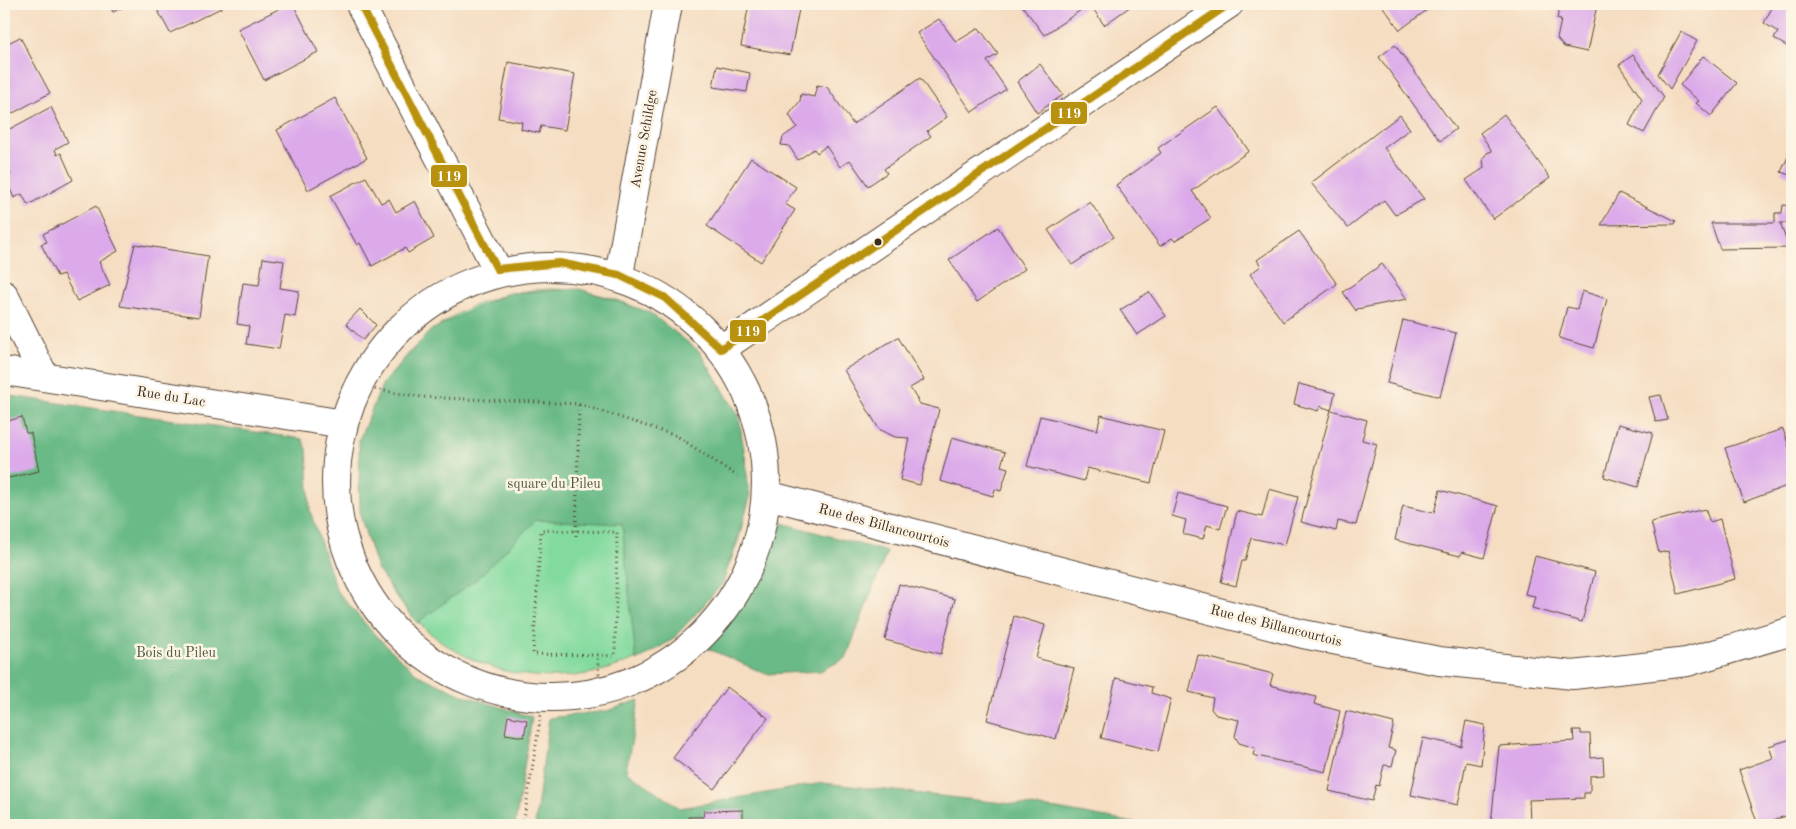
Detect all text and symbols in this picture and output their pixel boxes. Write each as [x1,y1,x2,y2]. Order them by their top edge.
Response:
street label: Avenue Schildge [628,89,660,189]
line badge: 119 [1050,101,1088,125]
text: 119 [1057,107,1081,121]
line badge: 119 [430,164,468,188]
text: 119 [437,170,461,184]
unlabelled marker [873,237,883,247]
line badge: 119 [729,319,767,343]
text: 119 [736,325,760,339]
street label: Rue du Lac [136,385,206,409]
park label: square du Pileu [507,477,601,491]
street label: Rue des Billancourtois [817,502,951,550]
street label: Rue des Billancourtois [1209,603,1343,649]
park label: Bois du Pileu [136,646,217,660]

